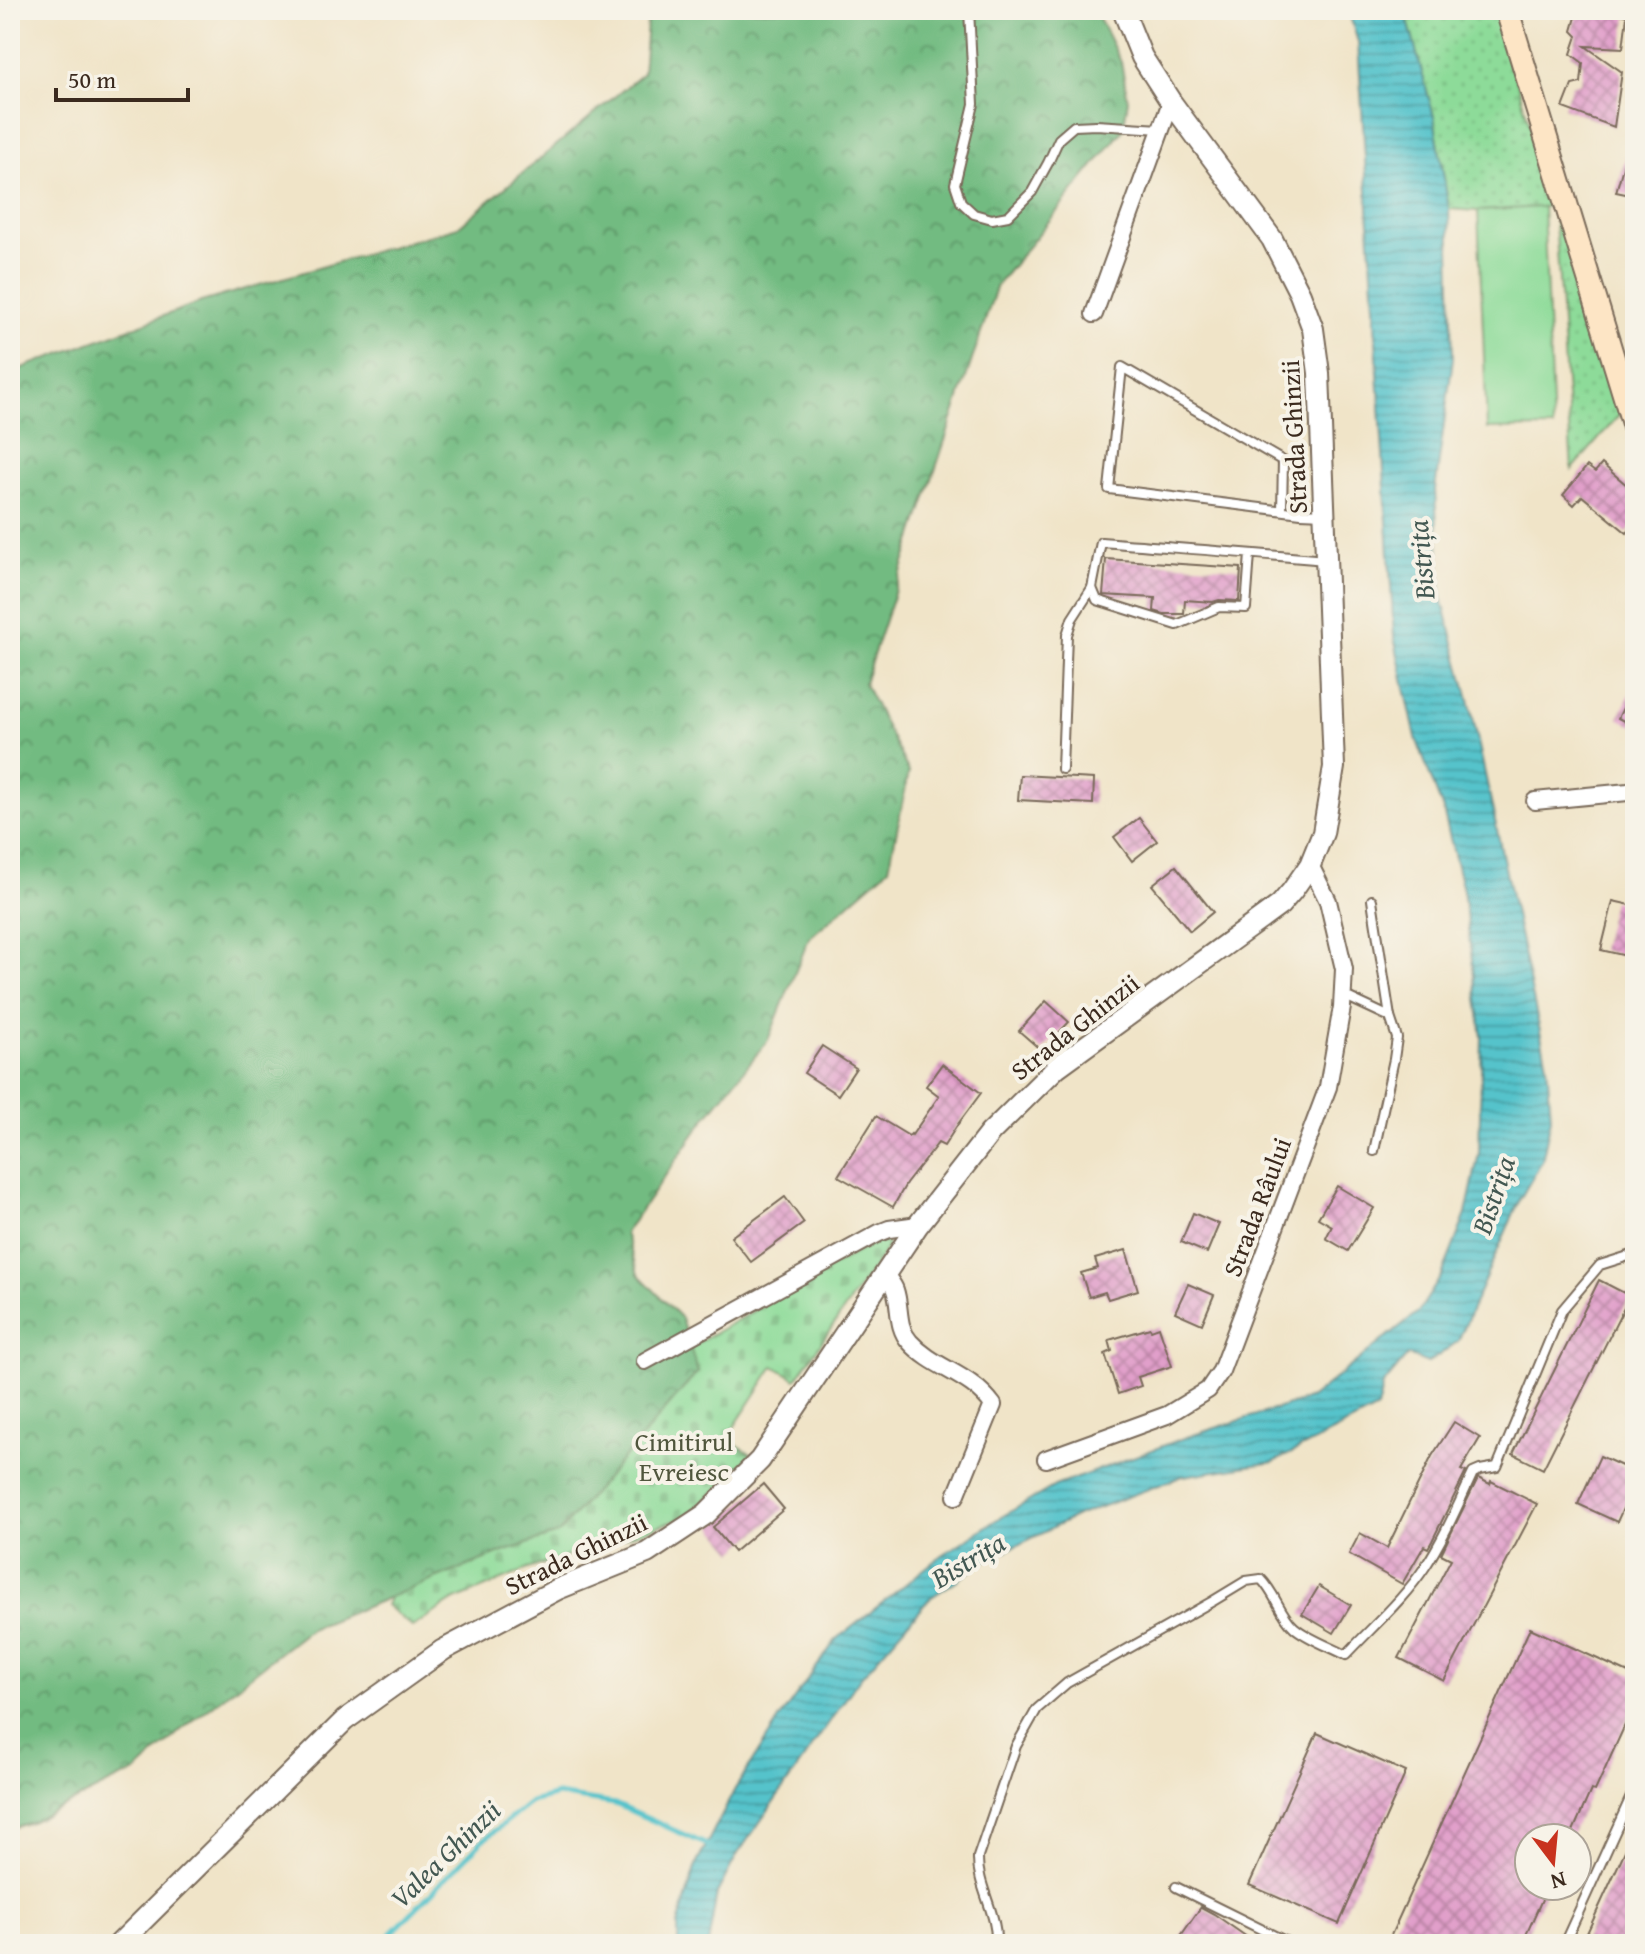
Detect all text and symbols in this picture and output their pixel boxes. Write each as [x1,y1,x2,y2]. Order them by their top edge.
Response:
scale bar [56,52,188,102]
text: 50 m [68,62,116,97]
street label: Strada Ghinzii [1270,359,1317,515]
water label: Bistrița [1397,518,1444,603]
street label: Strada Ghinzii [1002,964,1147,1089]
street label: Strada Râului [1212,1131,1301,1282]
water label: Bistrița [1460,1150,1525,1240]
park label: Cimitirul Evreiesc [635,1422,733,1491]
street label: Strada Ghinzii [498,1502,654,1605]
water label: Bistrița [922,1521,1013,1598]
water label: Valea Ghinzii [380,1790,509,1917]
north arrow [1513,1822,1593,1902]
text: N [1547,1864,1570,1899]

